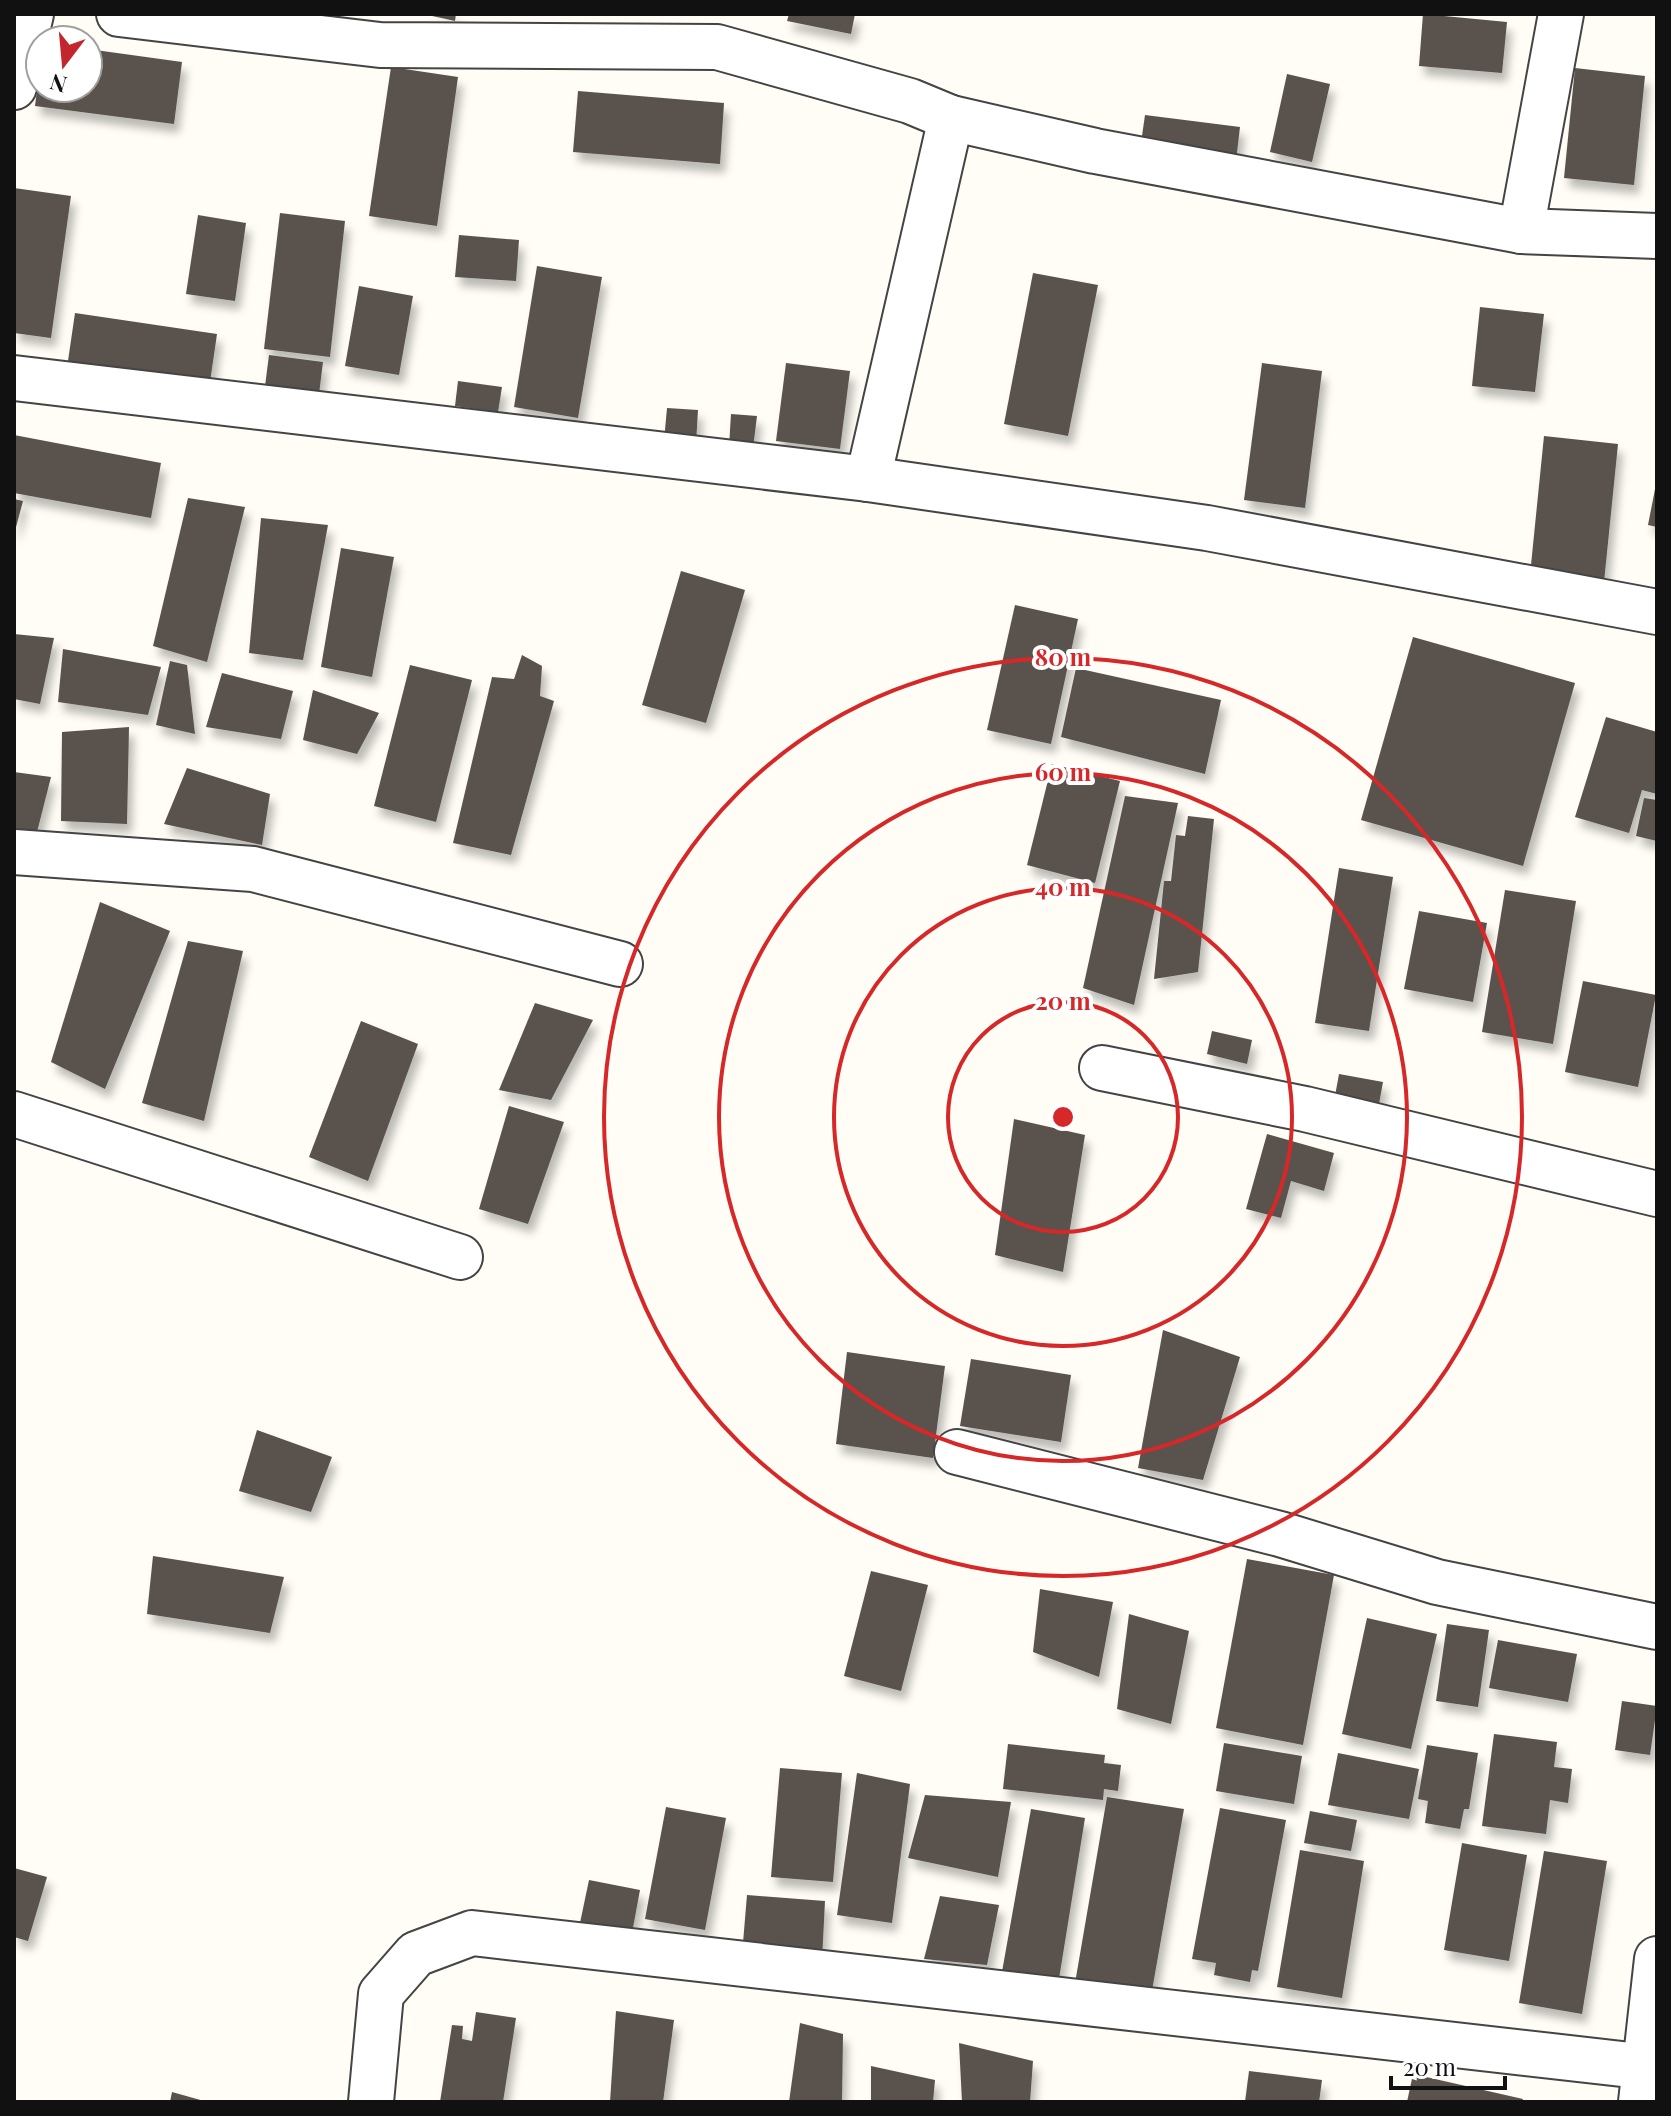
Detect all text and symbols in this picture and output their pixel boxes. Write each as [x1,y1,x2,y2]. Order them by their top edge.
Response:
north arrow [24,24,104,104]
text: N [46,68,70,101]
text: 80 m [1035,640,1091,672]
text: 60 m [1035,755,1091,787]
text: 40 m [1035,870,1091,902]
text: 20 m [1035,984,1091,1016]
centre of rings [1049,1103,1077,1131]
scale bar [1391,2040,1505,2090]
text: 20 m [1403,2050,1456,2082]

